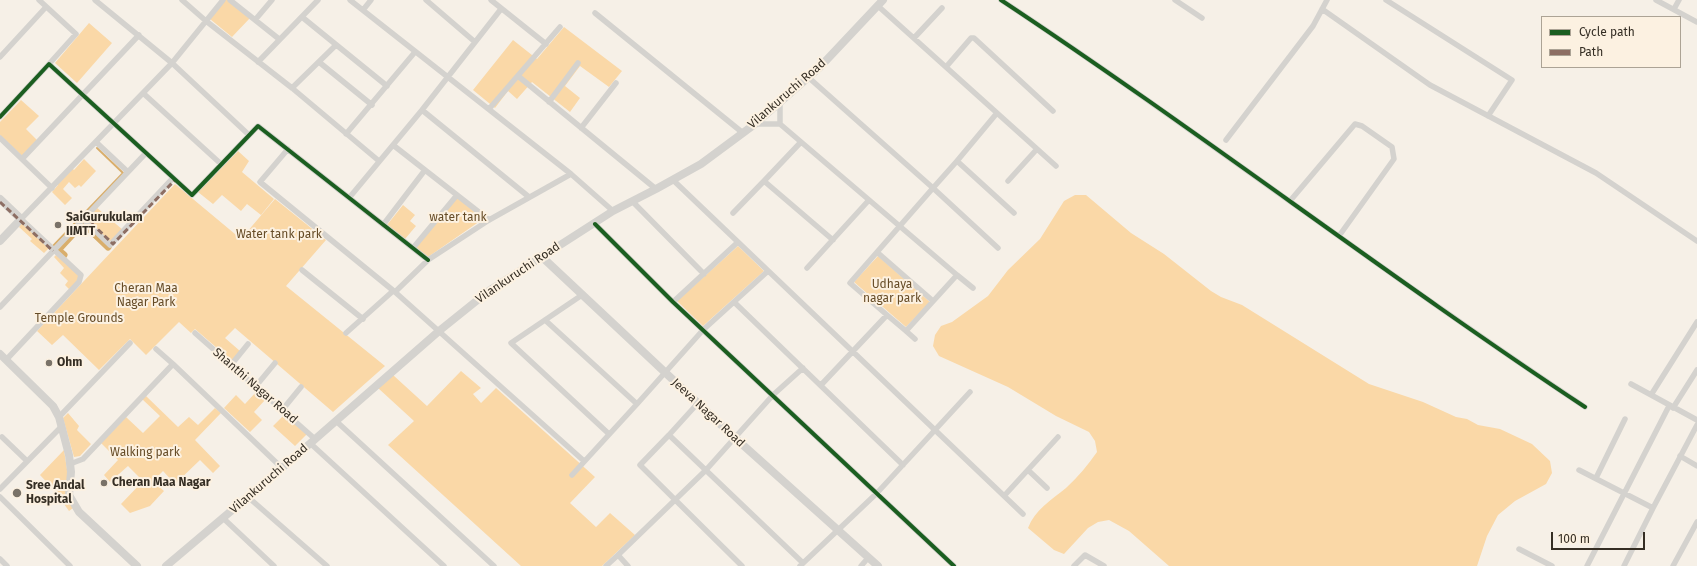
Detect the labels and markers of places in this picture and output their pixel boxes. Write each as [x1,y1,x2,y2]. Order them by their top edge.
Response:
place label: SaiGurukulam IIMTT [66,211,143,239]
marker: SaiGurukulam IIMTT [53,220,63,230]
place label: Ohm [57,356,82,370]
marker: Ohm [44,358,54,368]
place label: Cheran Maa Nagar [112,476,211,490]
marker: Cheran Maa Nagar [99,478,109,488]
place label: Sree Andal Hospital [26,479,85,507]
marker: Sree Andal Hospital [11,487,23,499]

